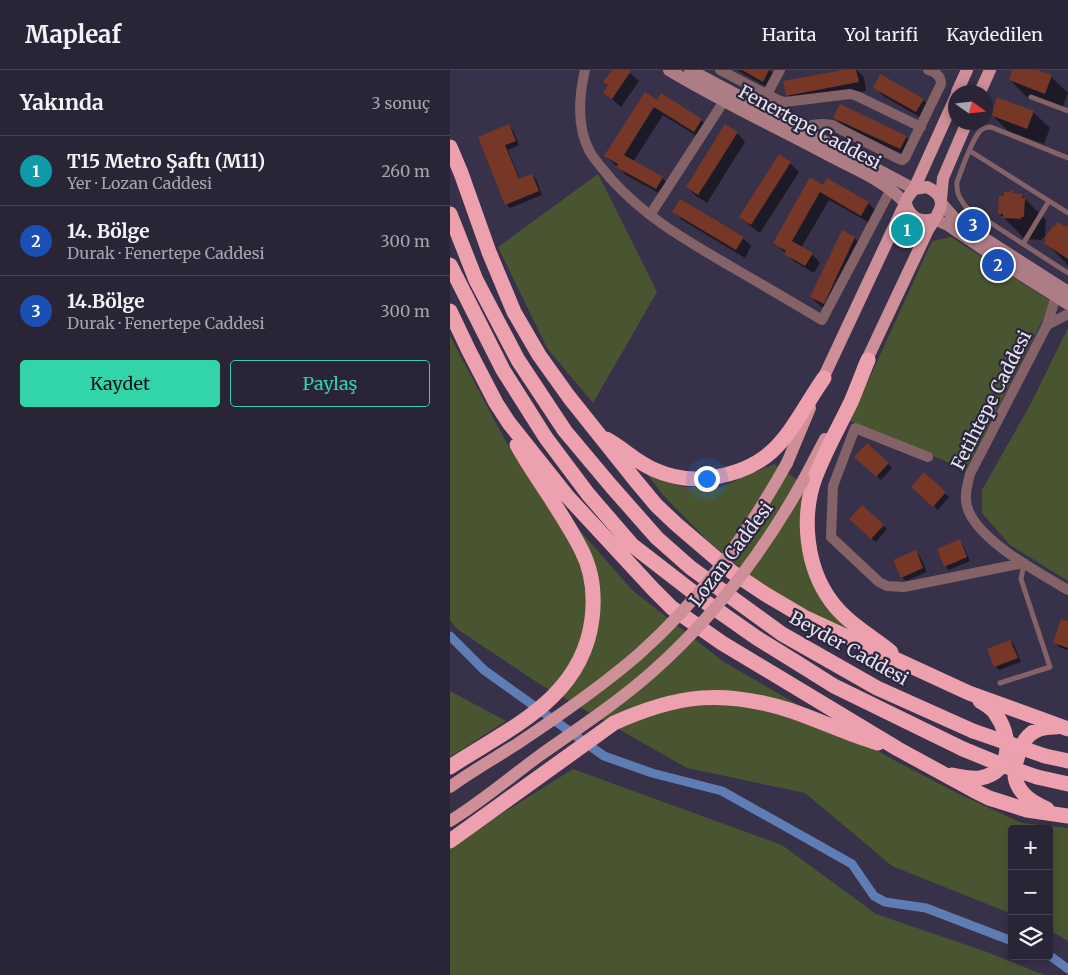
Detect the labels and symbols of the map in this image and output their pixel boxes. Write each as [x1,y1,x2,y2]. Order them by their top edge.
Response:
street label: Fenertepe Caddesi [735,80,885,174]
north arrow [948,85,993,130]
pin: 3 [957,206,989,244]
pin: 1 [891,211,923,249]
pin: 2 [982,246,1014,284]
street label: Fetihtepe Caddesi [946,326,1036,473]
your location [694,466,720,492]
street label: Lozan Caddesi [684,497,778,611]
street label: Beyder Caddesi [785,606,913,690]

